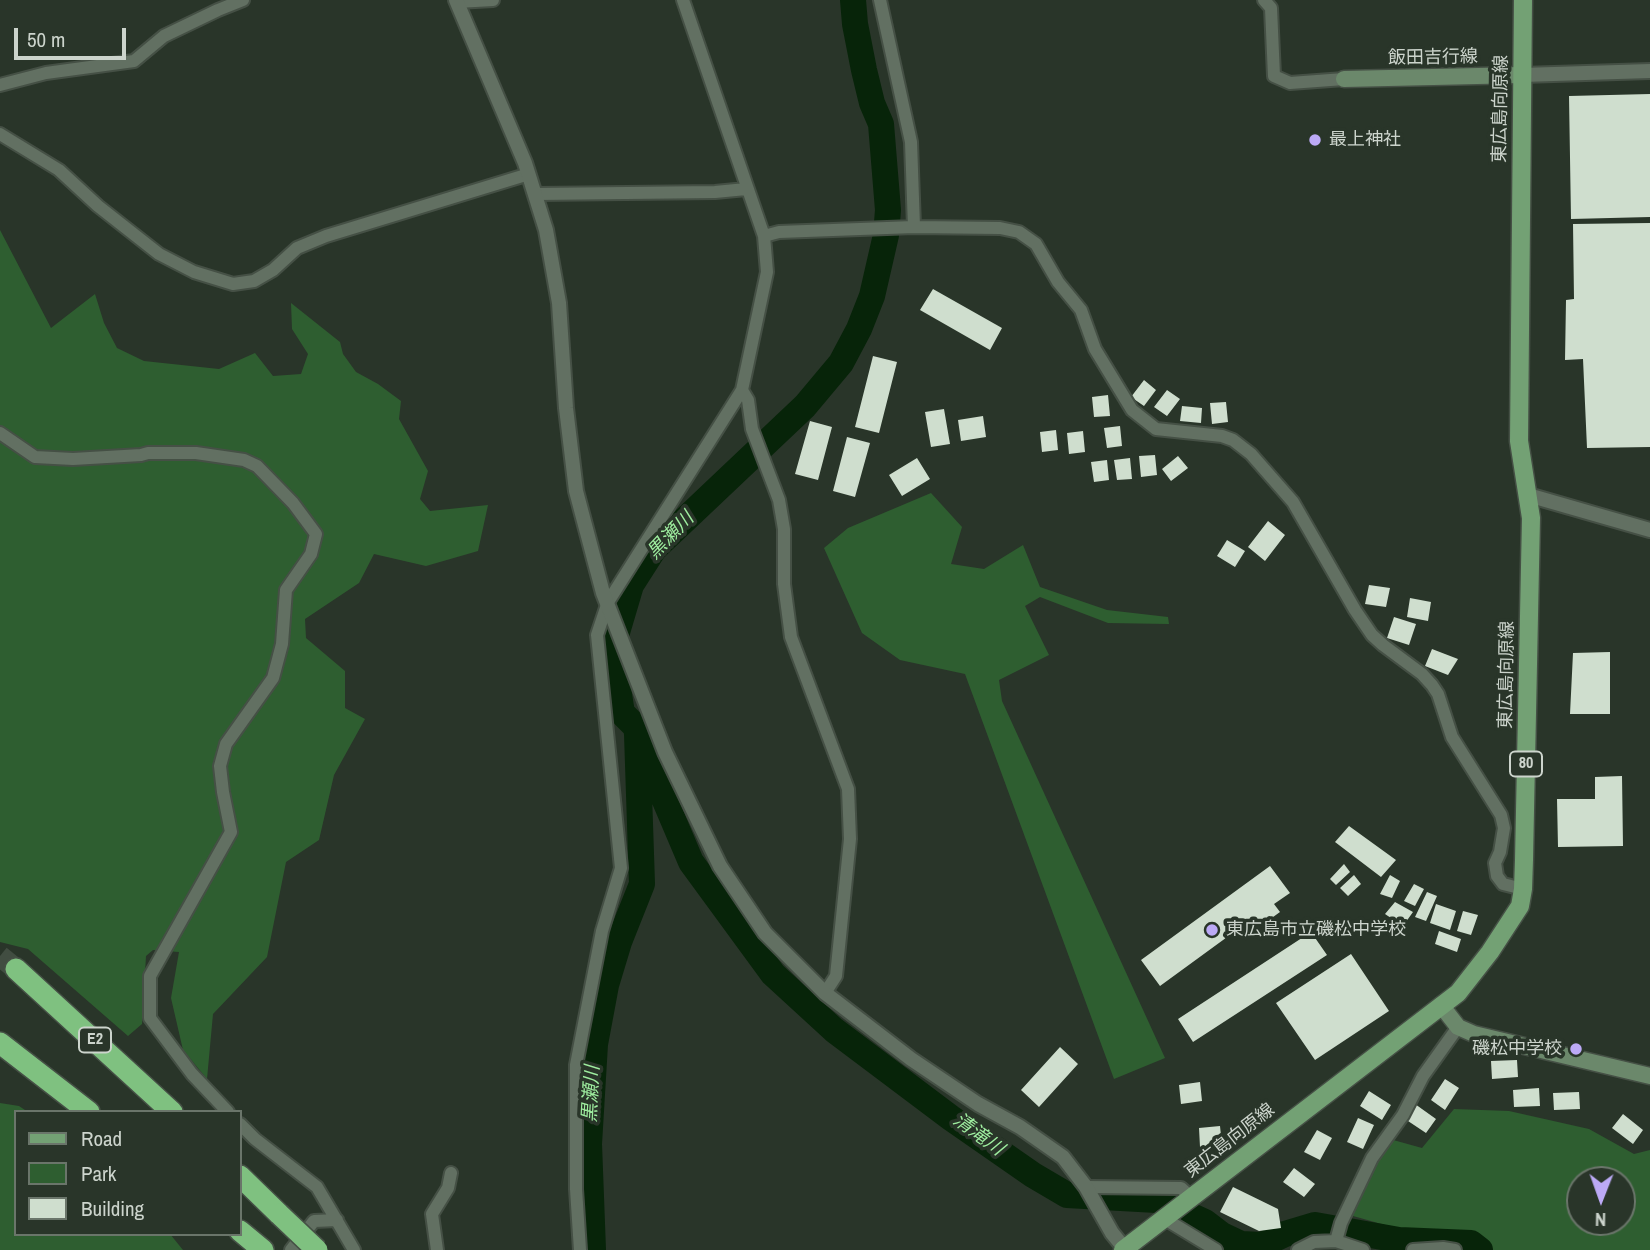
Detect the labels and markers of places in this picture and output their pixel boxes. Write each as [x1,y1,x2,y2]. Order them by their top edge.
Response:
place label: 最上神社 [1329,129,1401,151]
marker: 最上神社 [1307,132,1323,148]
place label: 東広島市立磯松中学校 [1226,919,1406,941]
marker: 東広島市立磯松中学校 [1204,922,1220,938]
place label: 磯松中学校 [1472,1038,1562,1060]
marker: 磯松中学校 [1568,1041,1584,1057]

